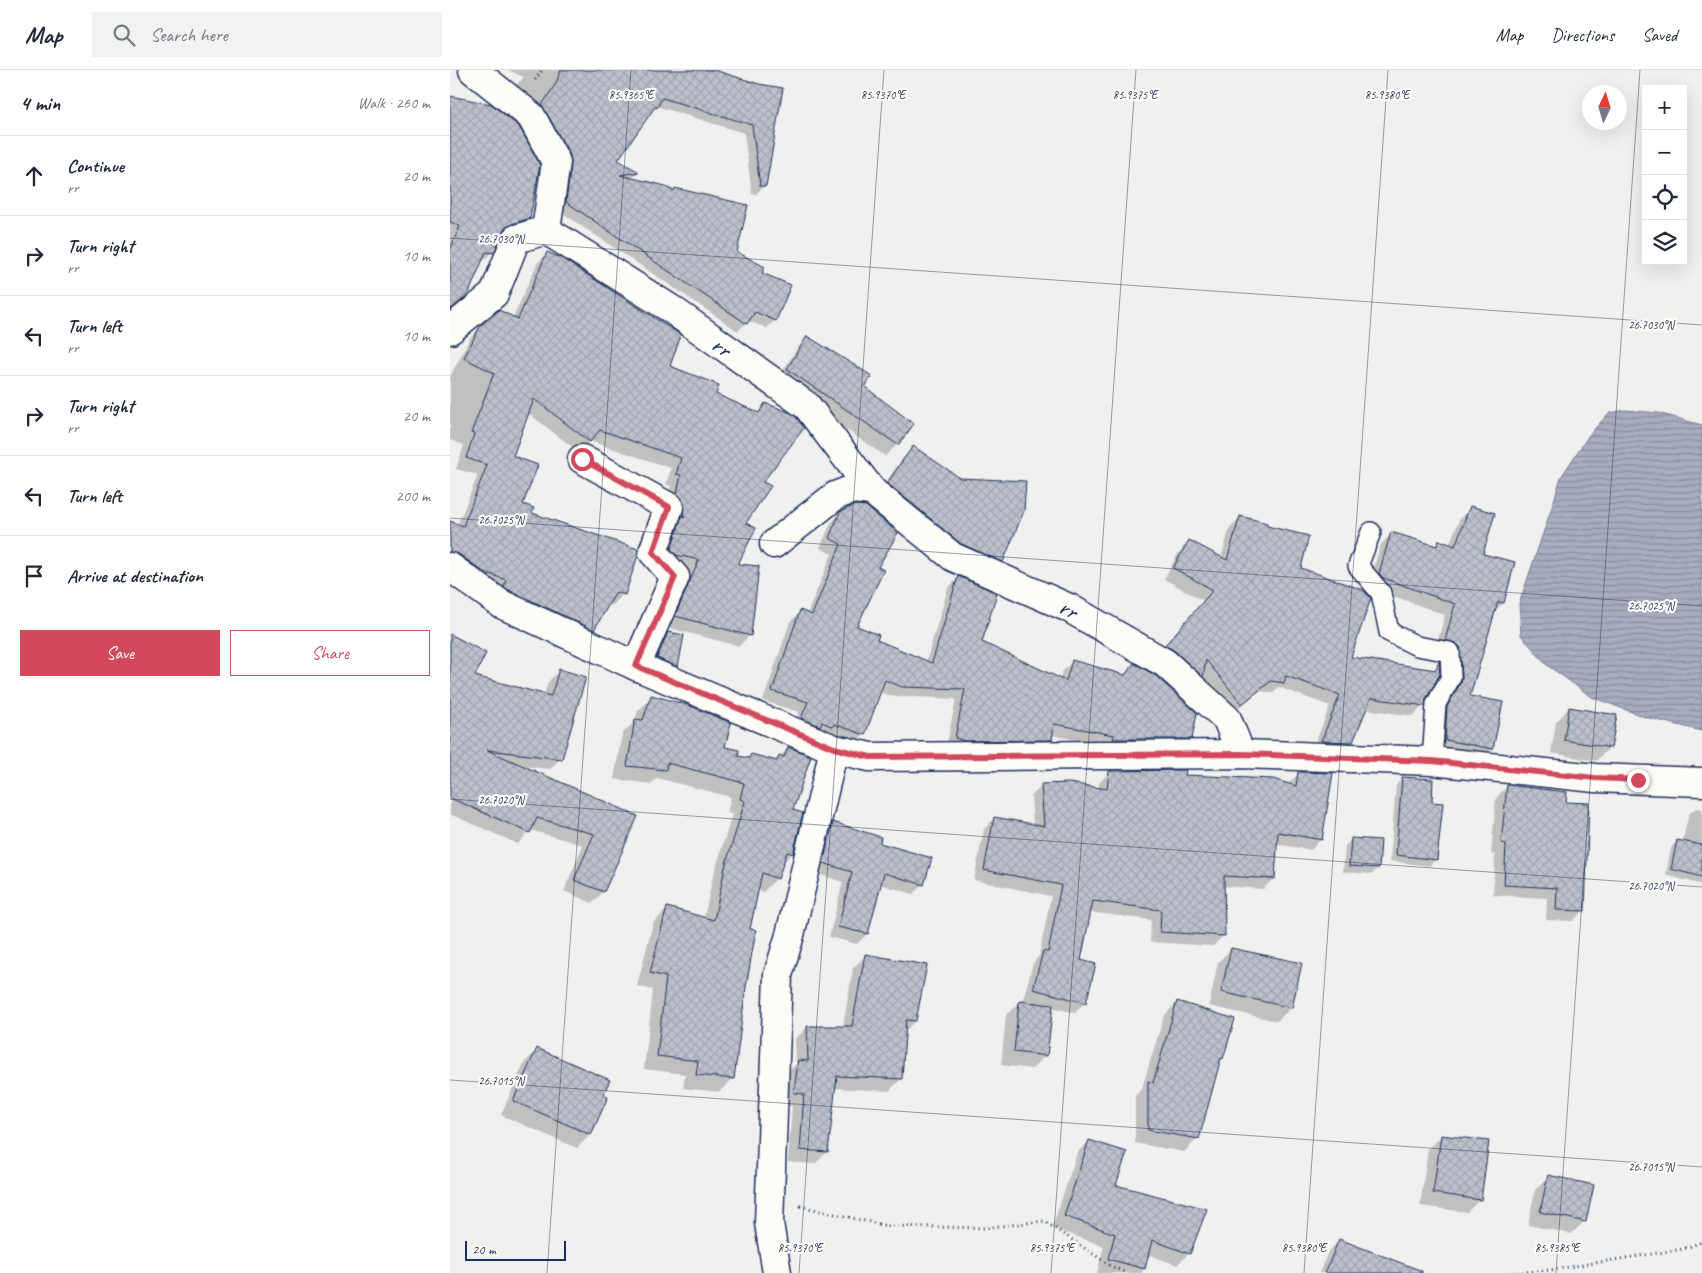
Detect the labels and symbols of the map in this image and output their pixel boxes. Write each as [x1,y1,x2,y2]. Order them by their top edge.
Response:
north arrow [1582,85,1627,130]
text: 85.9365°E [609,87,655,103]
text: 85.9370°E [861,87,907,103]
text: 85.9375°E [1113,87,1159,103]
text: 85.9380°E [1365,87,1411,103]
text: 26.7030°N [478,231,525,247]
text: 26.7030°N [1628,317,1675,333]
street label: rr [705,329,740,366]
route start [571,448,594,471]
text: 26.7025°N [478,512,525,528]
street label: rr [1054,591,1086,628]
text: 26.7025°N [1628,598,1675,614]
route end [1627,769,1650,792]
text: 26.7020°N [478,792,525,808]
text: 26.7020°N [1628,878,1675,894]
text: 26.7015°N [478,1073,525,1089]
text: 26.7015°N [1628,1159,1675,1175]
scale bar [465,1238,566,1261]
text: 85.9370°E [778,1240,824,1256]
text: 85.9375°E [1030,1240,1076,1256]
text: 85.9380°E [1282,1240,1328,1256]
text: 85.9385°E [1535,1240,1581,1256]

